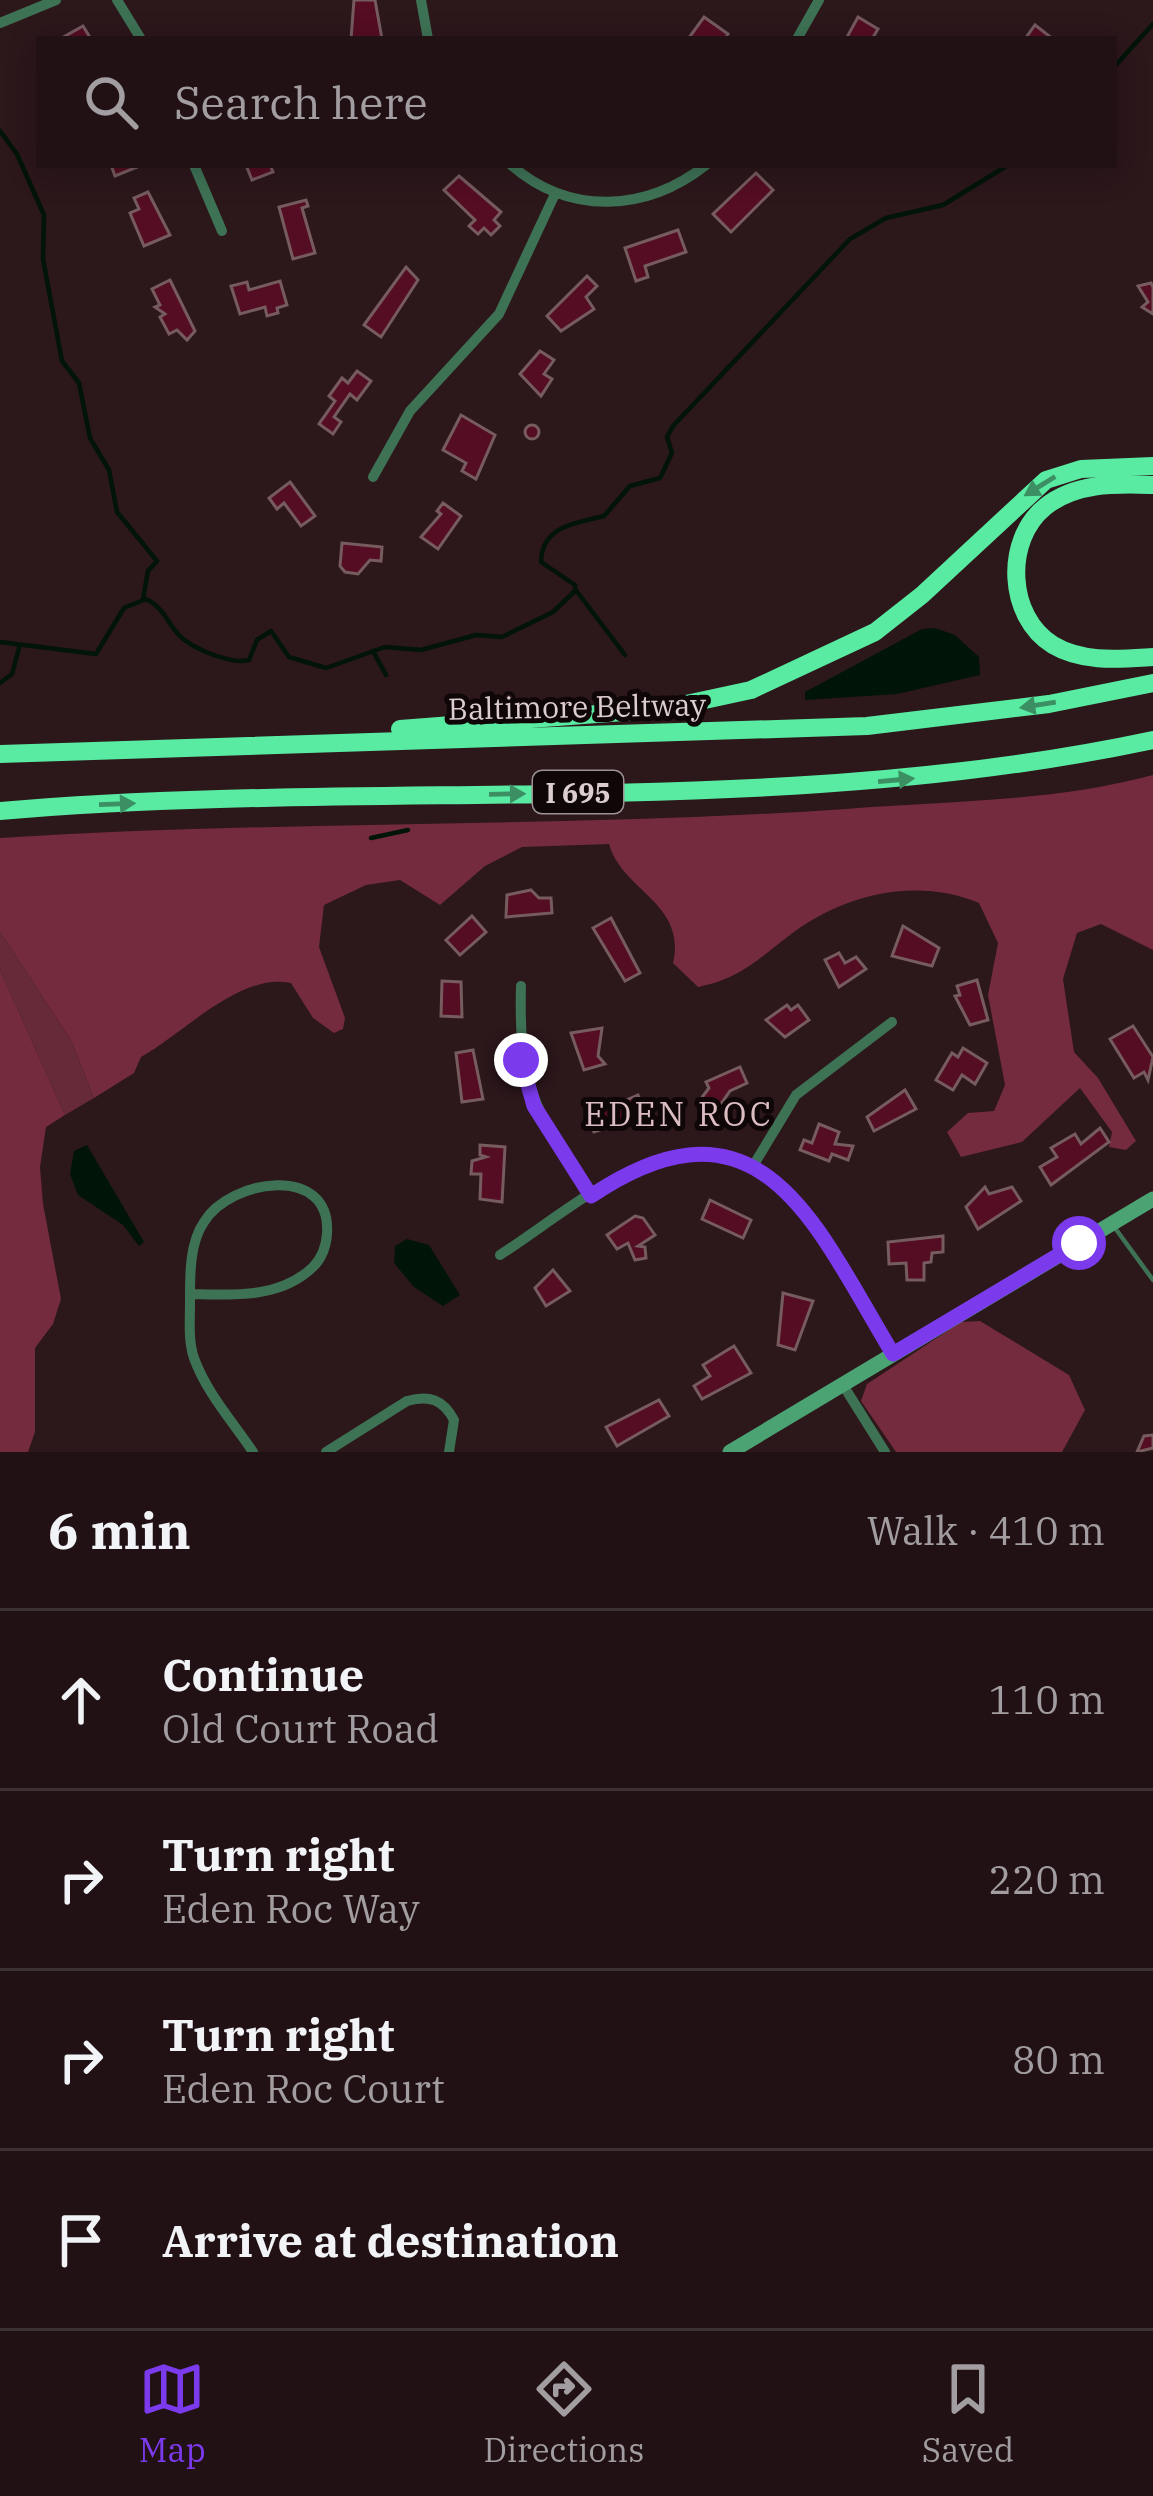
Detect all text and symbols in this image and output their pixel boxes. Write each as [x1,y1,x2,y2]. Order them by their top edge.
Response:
search box [36,36,1117,168]
icon: search [78,69,144,135]
text: Search here [174,73,428,131]
one-way arrow [1024,474,1057,496]
street label: Baltimore Beltway [448,684,706,728]
one-way arrow [1019,697,1057,715]
one-way arrow [878,770,915,789]
road number: I 695 [533,771,623,813]
one-way arrow [489,784,527,804]
one-way arrow [99,794,137,813]
route end [494,1033,548,1087]
district label: EDEN ROC [584,1092,774,1135]
route start [1052,1216,1106,1270]
text: 6 min [48,1497,191,1563]
text: Walk · 410 m [867,1505,1105,1556]
text: Continue [162,1645,364,1703]
icon: ahead [48,1667,114,1733]
text: 110 m [989,1674,1105,1725]
text: Old Court Road [162,1703,439,1754]
text: Turn right [162,1825,394,1883]
icon: right [48,1847,114,1913]
text: 220 m [989,1854,1105,1905]
text: Eden Roc Way [162,1883,420,1934]
text: Turn right [162,2005,394,2063]
icon: right [48,2027,114,2093]
text: 80 m [1012,2034,1105,2085]
text: Eden Roc Court [162,2063,445,2114]
icon: arrive [48,2207,114,2273]
text: Arrive at destination [162,2211,619,2269]
tab: Map [139,2356,206,2471]
tab: Directions [483,2356,644,2471]
tab: Saved [922,2356,1014,2471]

